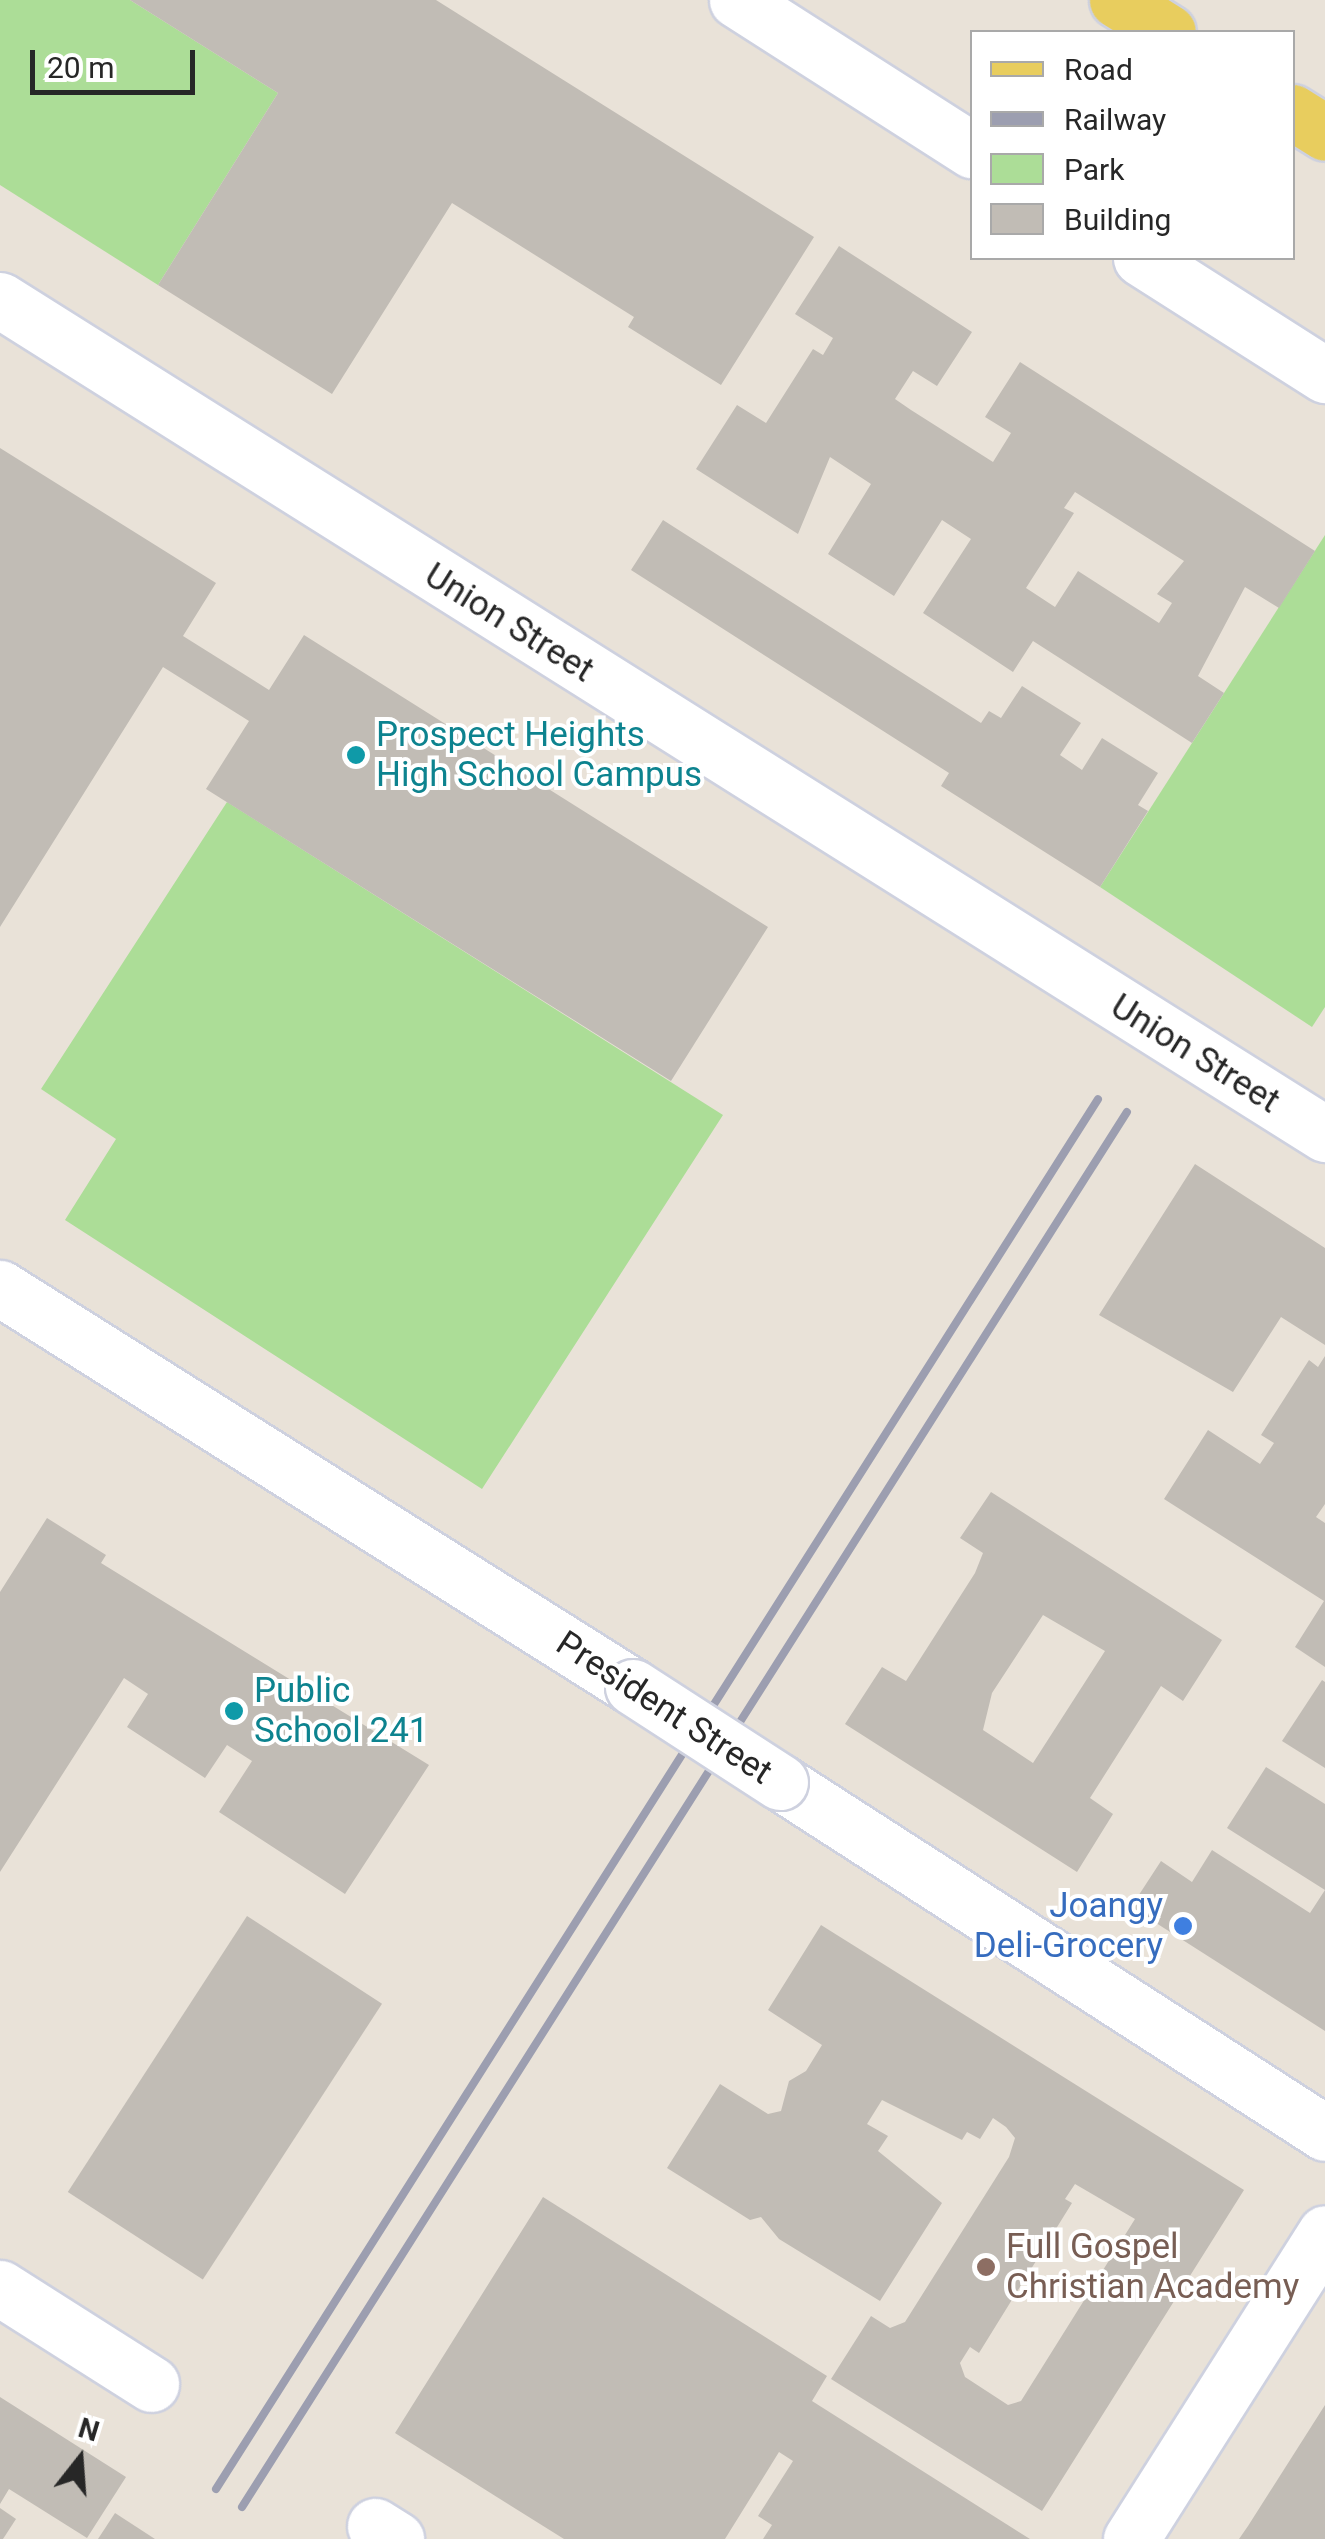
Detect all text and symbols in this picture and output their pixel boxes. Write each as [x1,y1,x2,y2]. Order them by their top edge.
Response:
scale bar [35,30,200,92]
legend [970,30,1295,260]
text: 20 m [47,50,114,85]
text: Road [1064,52,1133,87]
text: Railway [1064,102,1166,137]
text: Park [1064,152,1124,187]
text: Building [1064,202,1171,237]
street label: Union Street [417,555,601,691]
place label: Prospect Heights High School Campus [376,714,702,796]
marker: Prospect Heights High School Campus [345,744,367,766]
street label: Union Street [1103,986,1287,1122]
street label: President Street [548,1623,780,1793]
place label: Public School 241 [254,1670,429,1752]
marker: Public School 241 [223,1700,245,1722]
place label: Joangy Deli-Grocery [974,1885,1163,1967]
marker: Joangy Deli-Grocery [1172,1915,1194,1937]
place label: Full Gospel Christian Academy [1006,2226,1299,2308]
marker: Full Gospel Christian Academy [975,2256,997,2278]
north arrow [30,2409,130,2509]
text: N [75,2411,103,2448]

